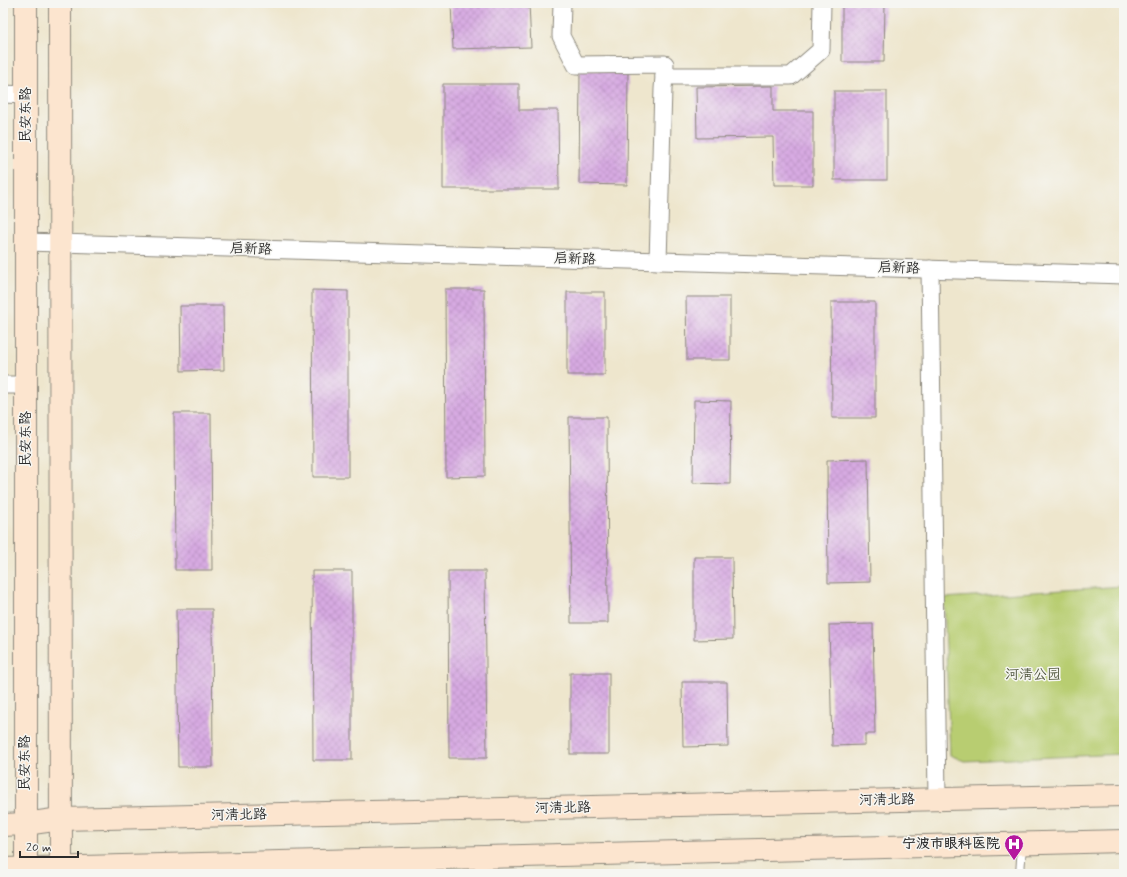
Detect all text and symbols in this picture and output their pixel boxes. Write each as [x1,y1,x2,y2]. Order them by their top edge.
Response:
street label: 民安东路 [17,87,35,143]
street label: 启新路 [230,239,272,259]
street label: 启新路 [554,249,596,269]
street label: 启新路 [878,258,920,278]
street label: 民安东路 [17,411,35,467]
park label: 河清公园 [1005,666,1061,684]
street label: 民安东路 [16,735,34,791]
street label: 河清北路 [859,791,915,809]
street label: 河清北路 [535,799,591,817]
street label: 河清北路 [211,806,267,824]
scale bar [20,833,78,859]
hospital icon: 宁波市眼科医院 [1003,833,1025,861]
place label: 宁波市眼科医院 [902,835,1000,853]
text: 20 m [26,840,52,856]

